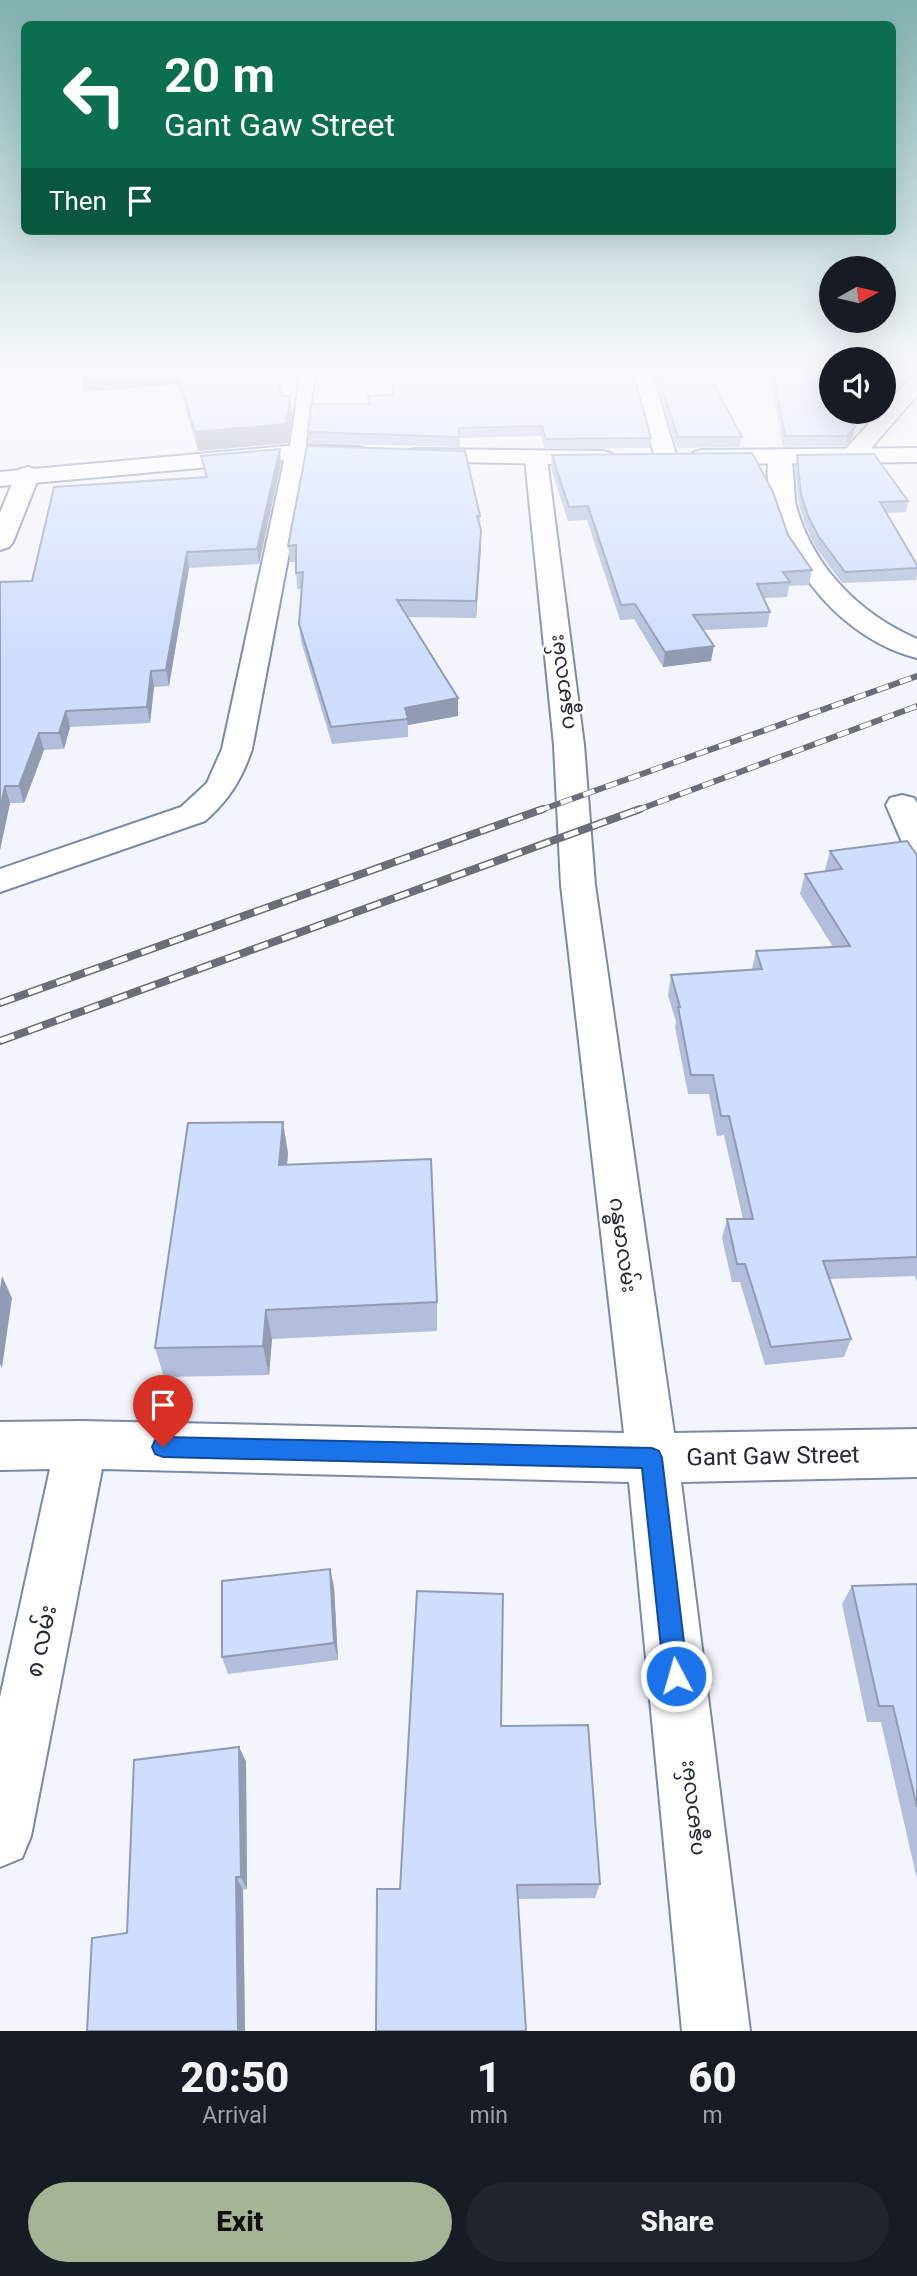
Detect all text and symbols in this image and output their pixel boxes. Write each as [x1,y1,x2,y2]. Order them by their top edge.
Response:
text: 20 m [164,47,275,104]
icon: left [49,49,140,140]
text: Gant Gaw Street [164,106,395,144]
icon: arrive [121,182,159,220]
text: Then [49,186,107,216]
north arrow [819,256,896,332]
map controls [819,256,896,424]
button: sound [819,347,896,424]
street label: ဂန္ဓမာလမ်း [540,632,585,732]
street label: ဂန္ဓမာလမ်း [599,1195,646,1295]
pin [133,1375,193,1447]
icon: arrive [144,1386,182,1424]
street label: Gant Gaw Street [686,1440,860,1472]
street label: ၈ လမ်း [18,1602,62,1680]
position arrow [639,1639,713,1713]
street label: ဂန္ဓမာလမ်း [670,1758,713,1857]
text: 20:50 [180,2053,289,2102]
text: 1 [477,2053,501,2102]
text: 60 [688,2053,737,2102]
text: Arrival [202,2102,267,2129]
text: min [470,2102,508,2129]
text: m [702,2102,723,2129]
button: Exit [28,2182,452,2262]
button: Share [466,2182,889,2262]

